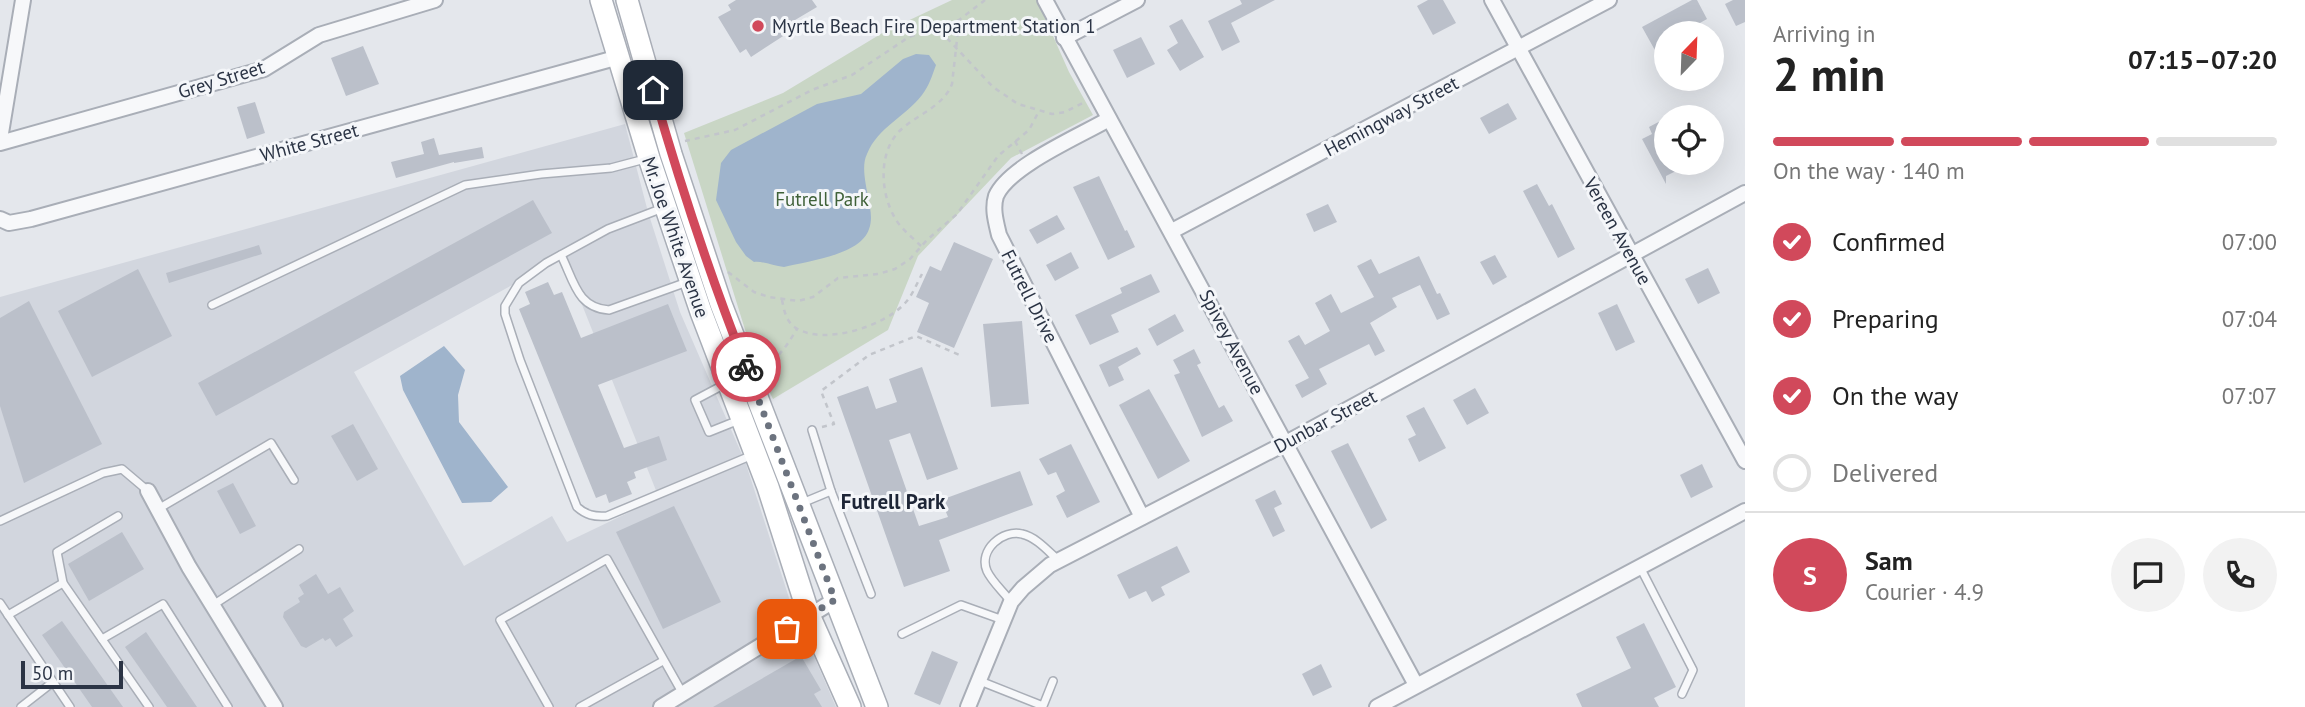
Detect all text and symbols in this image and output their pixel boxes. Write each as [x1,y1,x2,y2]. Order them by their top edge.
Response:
place label: Myrtle Beach Fire Department Station 1 [772,14,1096,38]
marker: Myrtle Beach Fire Department Station 1 [750,18,766,34]
text: Arriving in [1773,19,1875,48]
north arrow [1654,21,1724,91]
map controls [1654,21,1724,175]
text: 07:15–07:20 [2128,43,2277,76]
text: 2 min [1773,44,1885,104]
street label: Grey Street [175,54,268,103]
pin [623,60,683,120]
street label: Hemingway Street [1320,70,1463,162]
icon: home [634,71,672,109]
button: locate [1654,105,1724,175]
street label: White Street [257,117,361,167]
street label: Mr. Joe White Avenue [637,153,715,321]
text: On the way · 140 m [1773,156,1965,185]
street label: Vereen Avenue [1578,172,1657,289]
park label: Futrell Park [775,187,869,211]
icon: check [1773,223,1811,261]
text: Confirmed [1832,225,1945,258]
text: 07:00 [2222,227,2277,256]
street label: Futrell Drive [996,245,1064,347]
street label: Spivey Avenue [1194,285,1270,399]
icon: check [1773,300,1811,338]
text: Preparing [1832,302,1939,335]
text: 07:04 [2222,304,2277,333]
courier [711,332,781,402]
icon: bike [727,348,765,386]
icon: check [1773,377,1811,415]
text: On the way [1832,379,1958,412]
text: 07:07 [2222,381,2277,410]
street label: Dunbar Street [1270,384,1381,458]
text: Delivered [1832,456,1938,489]
district label: Futrell Park [841,488,946,515]
button: chat [2111,538,2185,612]
button: phone [2203,538,2277,612]
text: Sam [1865,544,1913,577]
text: S [1803,559,1817,592]
text: Courier · 4.9 [1865,577,1984,606]
pin [757,599,817,659]
icon: bag [768,610,806,648]
scale bar [21,658,122,690]
text: 50 m [32,661,73,685]

